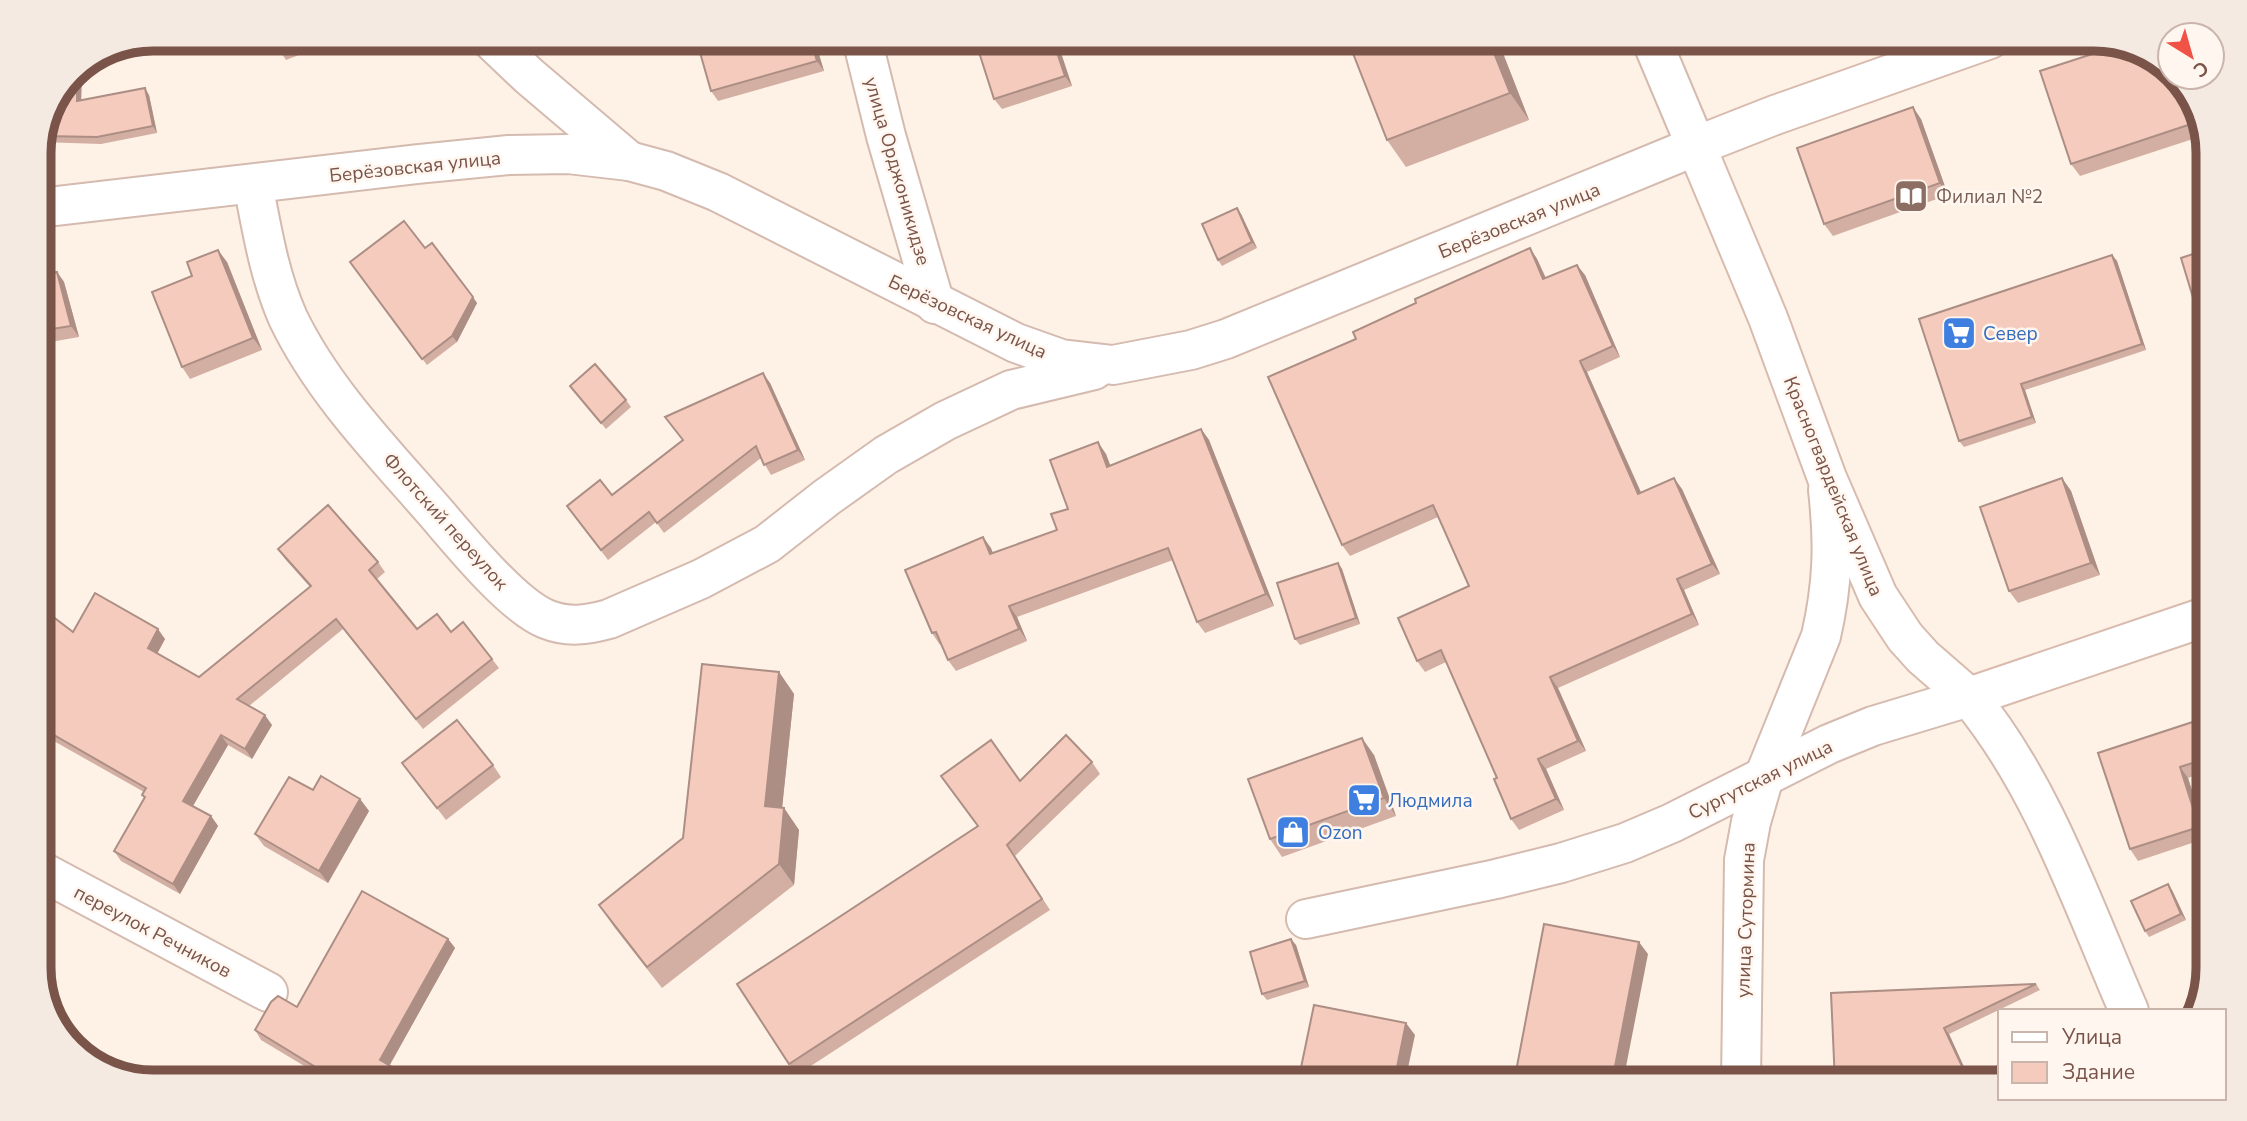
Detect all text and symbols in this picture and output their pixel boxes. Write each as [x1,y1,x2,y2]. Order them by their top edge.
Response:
north arrow [2156,21,2226,91]
text: С [2188,55,2214,83]
street label: улица Орджоникидзе [858,74,936,269]
street label: Берёзовская улица [328,145,502,189]
street label: Берёзовская улица [1435,177,1604,265]
library icon: Филиал №2 [1892,177,1930,215]
place label: Филиал №2 [1936,184,2043,210]
street label: Берёзовская улица [884,269,1051,365]
supermarket icon: Север [1940,314,1978,352]
place label: Север [1983,321,2038,347]
street label: Красногвардейская улица [1777,373,1889,600]
street label: Флотский переулок [377,448,514,596]
street label: Сургутская улица [1684,734,1837,826]
supermarket icon: Людмила [1345,781,1383,819]
place label: Людмила [1388,788,1473,814]
shop icon: Ozon [1274,813,1312,851]
place label: Ozon [1318,820,1363,846]
street label: улица Сутормина [1730,842,1762,998]
street label: переулок Речников [69,879,236,984]
legend [1998,1009,2226,1100]
text: Улица [2061,1023,2122,1051]
text: Здание [2062,1058,2135,1086]

